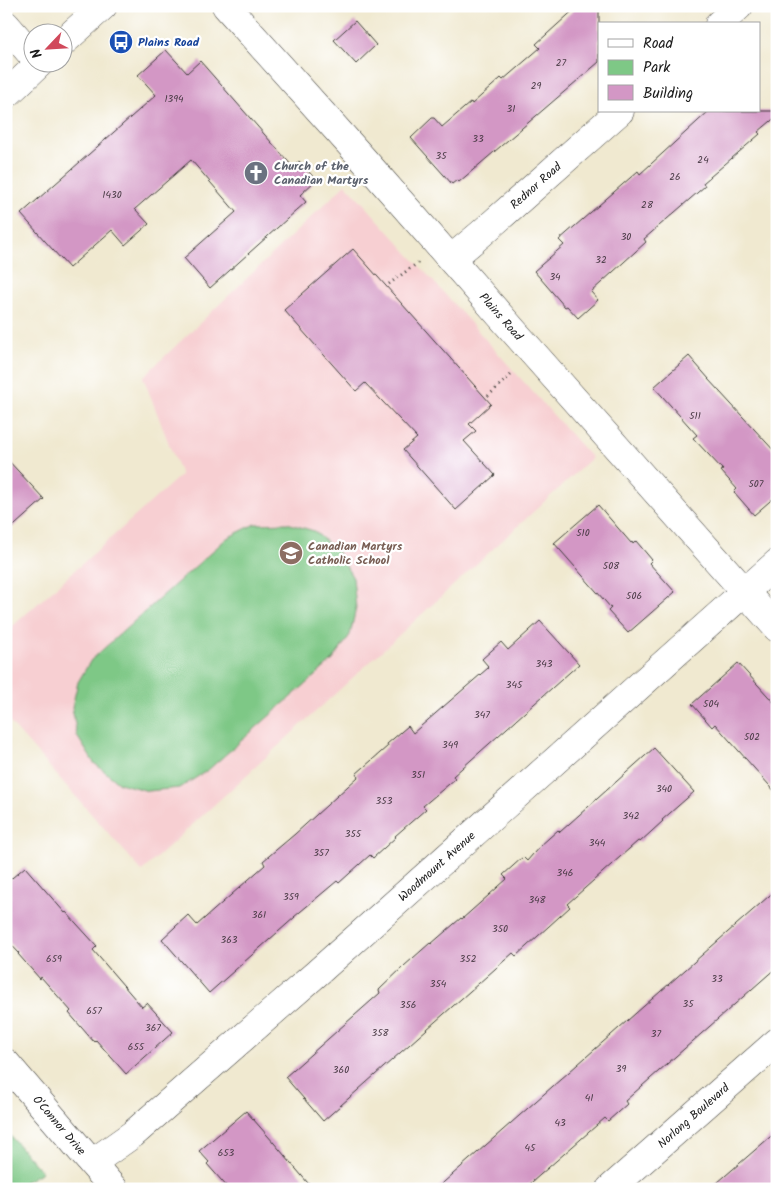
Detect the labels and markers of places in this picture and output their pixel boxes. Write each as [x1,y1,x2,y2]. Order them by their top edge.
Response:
bus stop icon: Plains Road [108,29,134,55]
place label: Plains Road [138,33,200,52]
place label: Church of the Canadian Martyrs [274,157,369,190]
church icon: Church of the Canadian Martyrs [243,160,269,186]
place label: Canadian Martyrs Catholic School [308,537,403,570]
school or university icon: Canadian Martyrs Catholic School [278,540,304,566]

